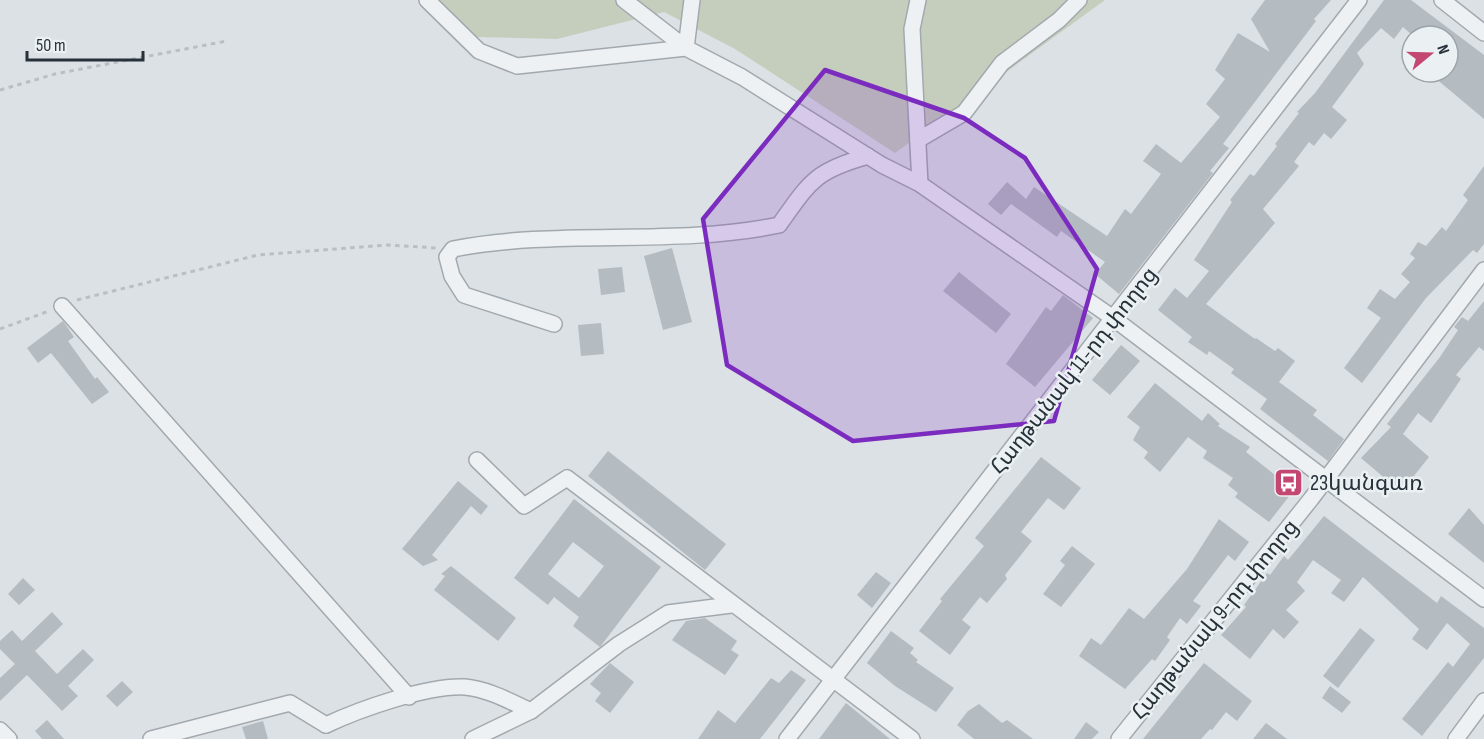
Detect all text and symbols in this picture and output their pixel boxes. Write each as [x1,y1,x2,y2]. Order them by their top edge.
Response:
scale bar [27,24,142,62]
north arrow [1400,24,1460,84]
text: 50 m [36,35,66,56]
text: N [1432,42,1453,57]
street label: Հաղթանակ 11-րդ փողոց [985,262,1164,480]
bus stop icon: 23կանգառ [1273,466,1305,498]
place label: 23կանգառ [1310,470,1423,497]
street label: Հաղթանակ 9-րդ փողոց [1126,514,1304,726]

